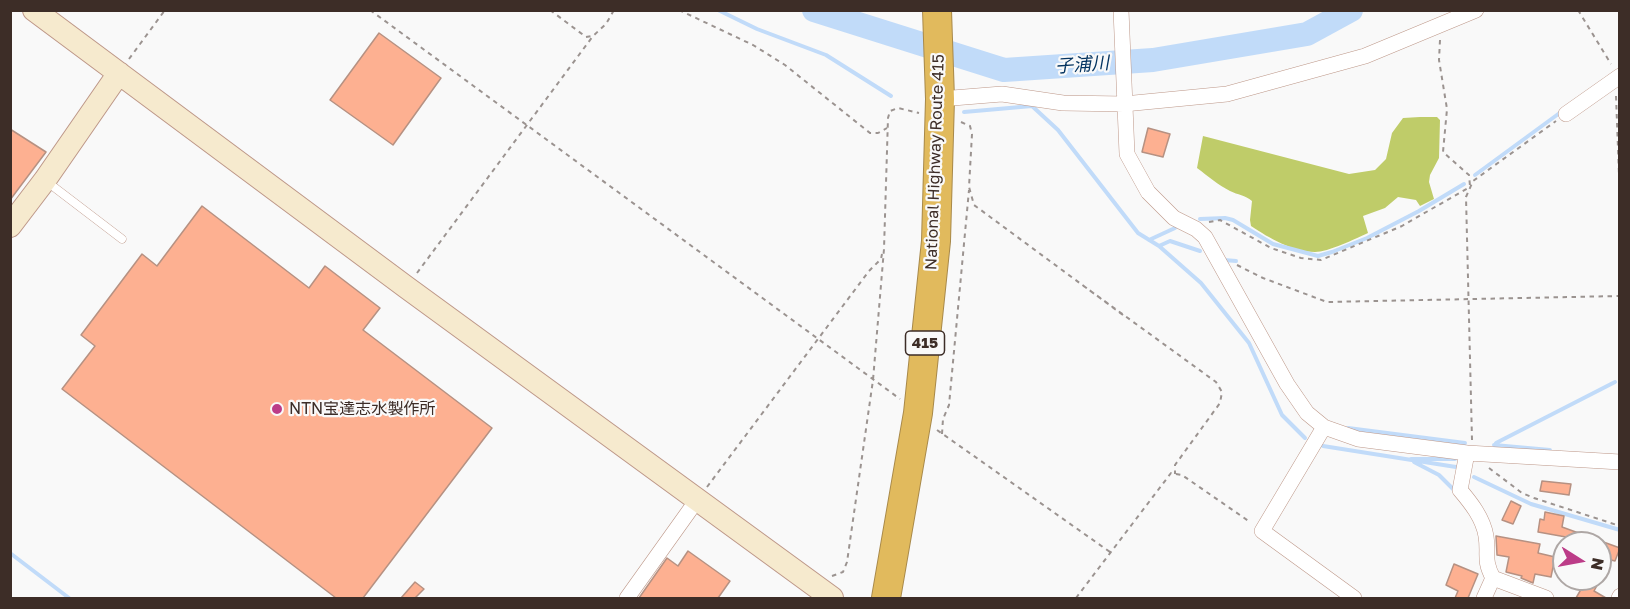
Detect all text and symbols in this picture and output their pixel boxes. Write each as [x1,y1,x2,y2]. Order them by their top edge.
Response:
water label: 子浦川 [1054,52,1110,78]
street label: National Highway Route 415 [922,54,948,270]
road number: 415 [906,331,944,355]
place label: NTN宝達志水製作所 [289,399,435,419]
marker: NTN宝達志水製作所 [270,402,284,416]
north arrow [1552,531,1612,591]
text: N [1587,556,1609,572]

